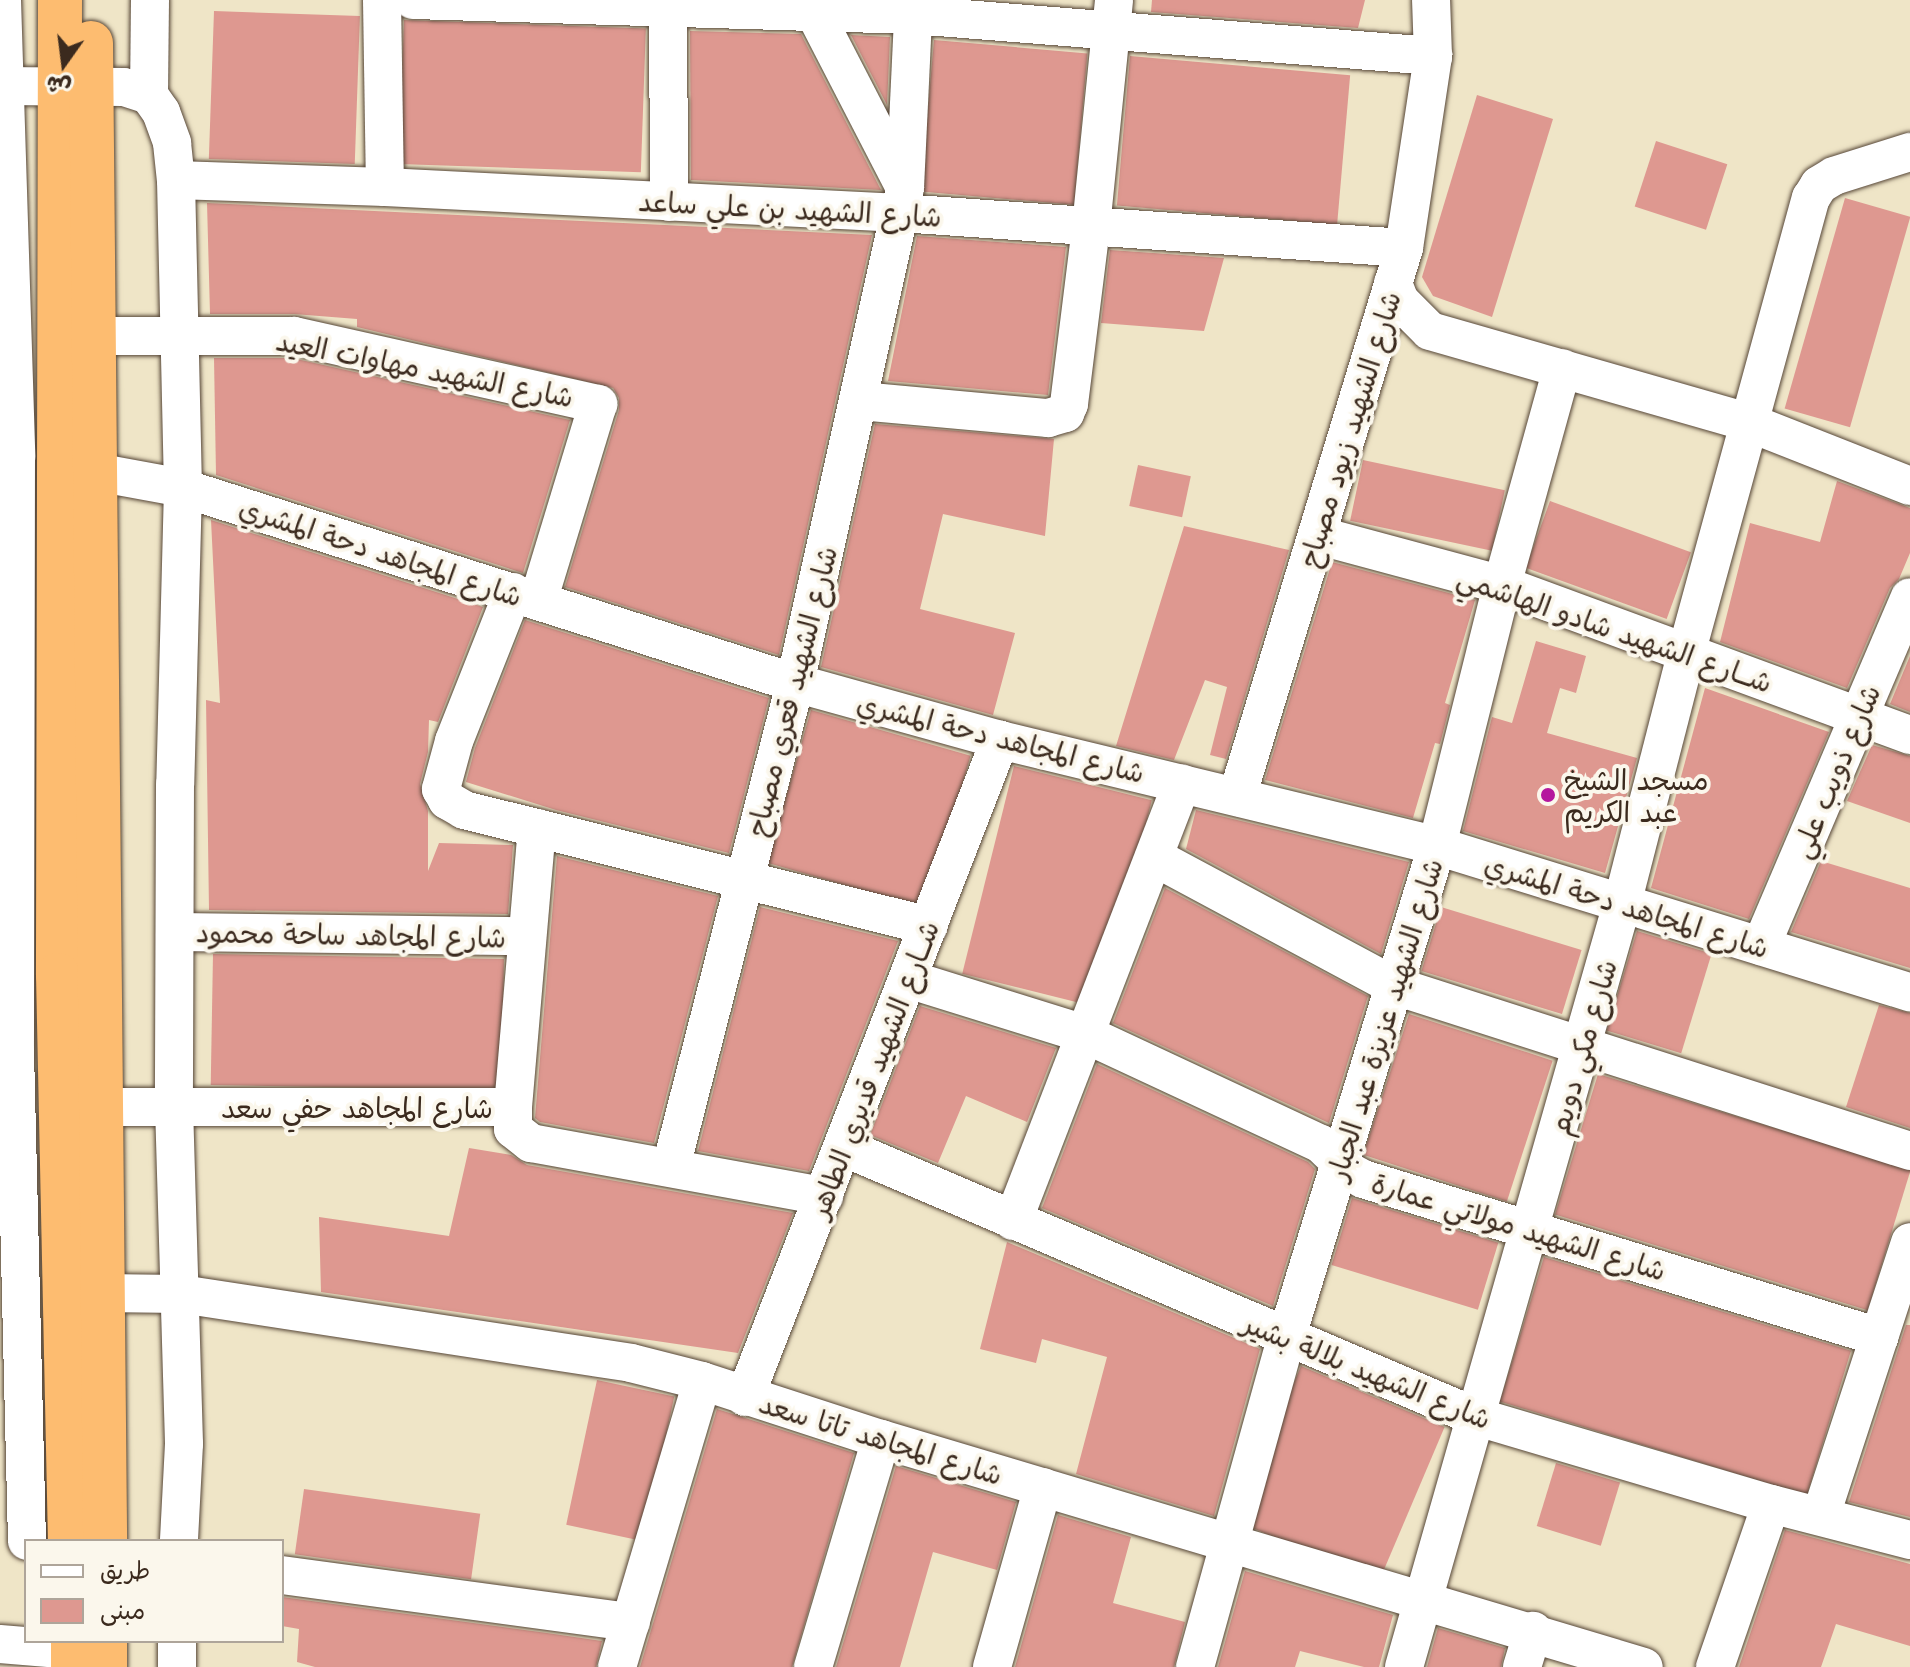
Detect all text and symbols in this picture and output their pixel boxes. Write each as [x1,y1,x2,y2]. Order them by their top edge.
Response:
north arrow [24,24,104,104]
text: ش [42,69,74,107]
street label: شارع الشهيد بن علي ساعد [637,183,943,233]
street label: شارع الشهيد زيود مصباح [1291,287,1407,571]
street label: شارع الشهيد مهاوات العيد [273,323,577,413]
street label: شارع المجاهد دحة المشري [235,489,527,613]
street label: شارع الشهيد قعري مصباح [739,542,843,840]
street label: شــارع الشهيد شادو الهاشمي [1453,559,1777,699]
street label: شارع ذويب علي [1783,679,1887,863]
street label: شارع المجاهد دحة المشري [854,685,1148,789]
place label: مسجد الشيخ عبد الكريم [1564,762,1709,828]
marker: مسجد الشيخ عبد الكريم [1539,786,1557,804]
street label: شارع المجاهد دحة المشري [1481,846,1773,964]
street label: شارع الشهيد عزيزة عبد الجبار [1319,854,1449,1184]
street label: شارع المجاهد ساحة محمود [196,914,506,954]
street label: شــارع الشهيد قديري الطاهر [801,916,945,1222]
street label: شارع مكي دويم [1541,956,1623,1138]
street label: شارع المجاهد حفي سعد [221,1090,493,1124]
street label: شارع الشهيد مولاتي عمارة [1368,1165,1670,1287]
street label: شارع الشهيد بلالة بشير [1238,1305,1496,1435]
street label: شارع المجاهد تاتا سعد [755,1385,1007,1491]
legend [24,1539,284,1643]
text: طريق [100,1551,150,1587]
text: مبنى [100,1591,145,1627]

